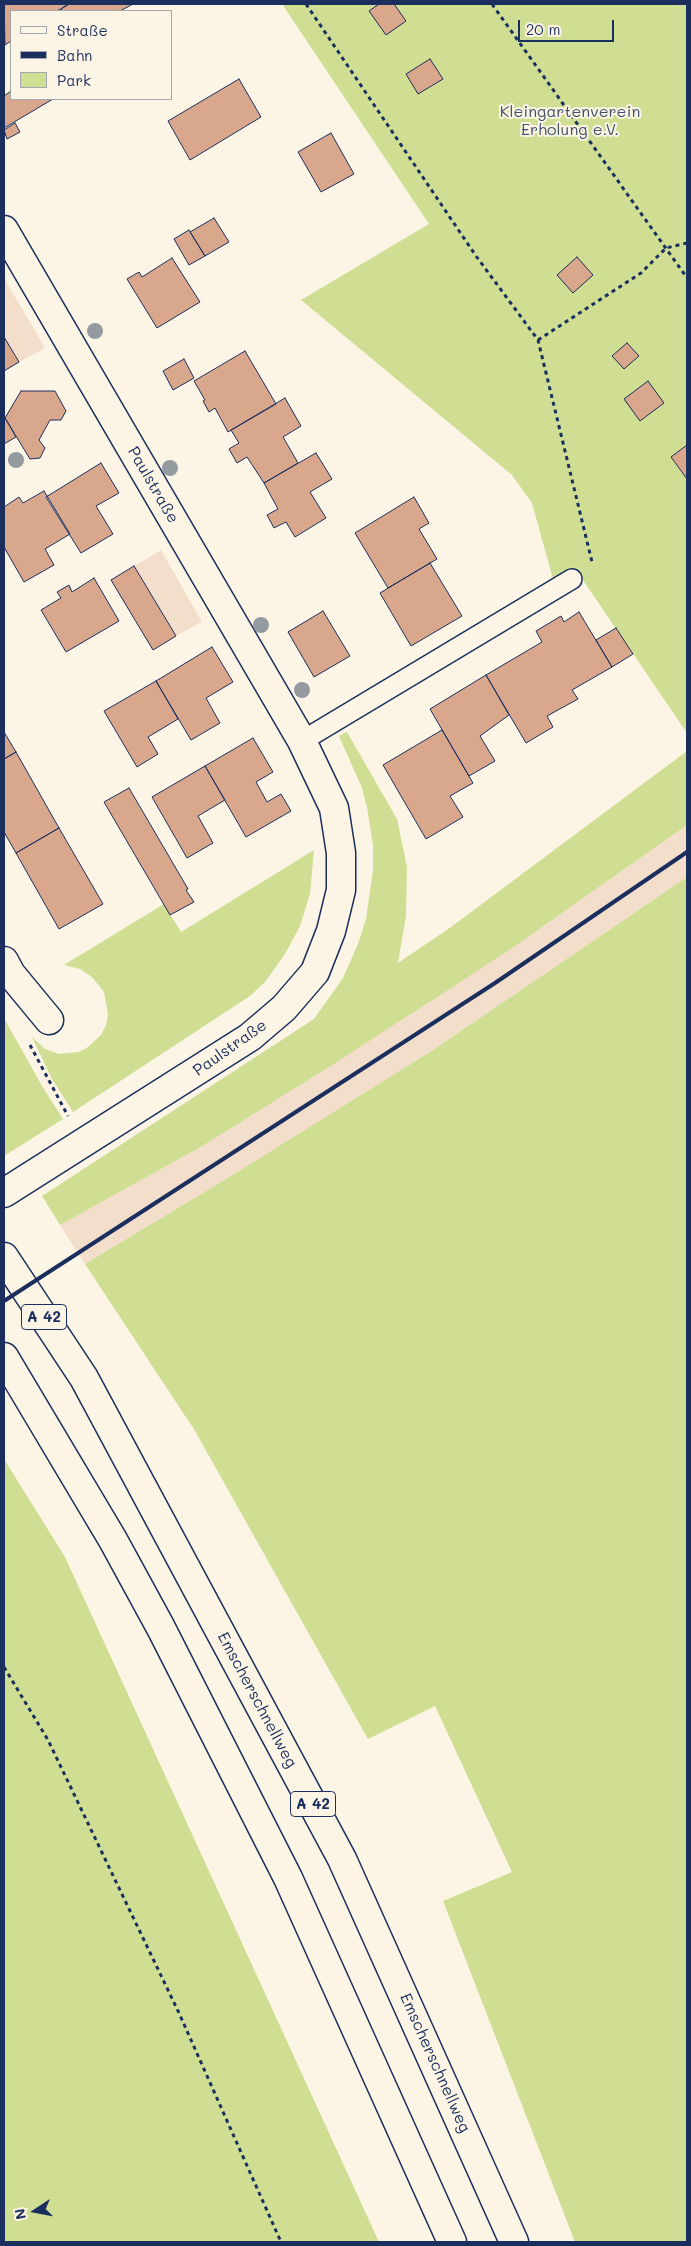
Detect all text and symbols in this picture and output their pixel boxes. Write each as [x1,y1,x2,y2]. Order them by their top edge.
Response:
legend [10,10,172,100]
scale bar [521,10,617,42]
text: 20 m [526,19,560,39]
text: Straße [57,20,108,40]
text: Bahn [57,45,92,65]
text: Park [57,70,91,90]
park label: Kleingartenverein Erholung e.V. [500,102,640,140]
street label: Paulstraße [123,443,183,527]
street label: Paulstraße [190,1016,270,1080]
road number: A 42 [22,1304,66,1330]
street label: Emscherschnellweg [213,1629,301,1771]
road number: A 42 [290,1792,336,1816]
street label: Emscherschnellweg [396,1990,474,2136]
north arrow [10,2186,60,2236]
text: N [9,2207,30,2221]

